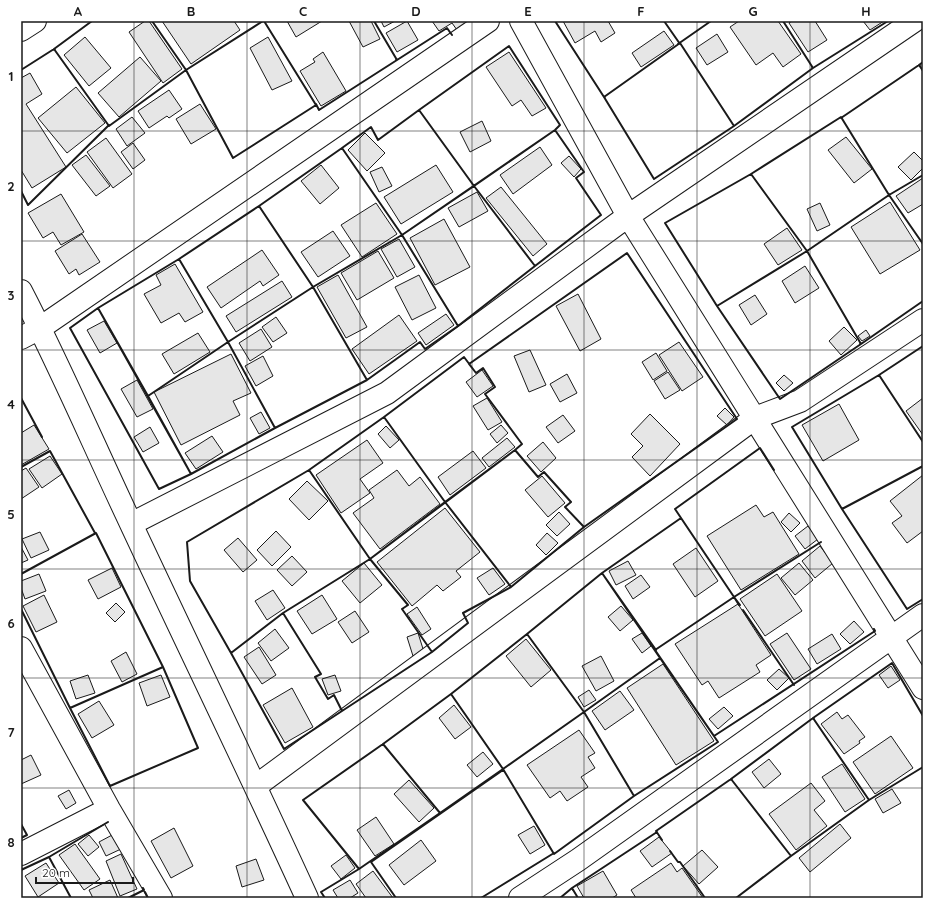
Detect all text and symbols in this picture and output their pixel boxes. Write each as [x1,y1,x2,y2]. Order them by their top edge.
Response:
text: A [74,3,83,19]
text: B [187,3,195,19]
text: C [299,3,307,19]
text: D [411,3,421,19]
text: E [524,3,532,19]
text: F [637,3,645,19]
text: G [748,3,758,19]
text: H [861,3,871,19]
text: 1 [8,68,14,84]
text: 2 [7,178,15,194]
text: 3 [8,287,15,303]
text: 4 [7,396,15,412]
text: 5 [7,506,15,522]
text: 6 [7,615,15,631]
text: 7 [7,724,15,740]
text: 8 [7,834,15,850]
scale bar [36,859,133,885]
text: 20 m [42,865,70,880]

